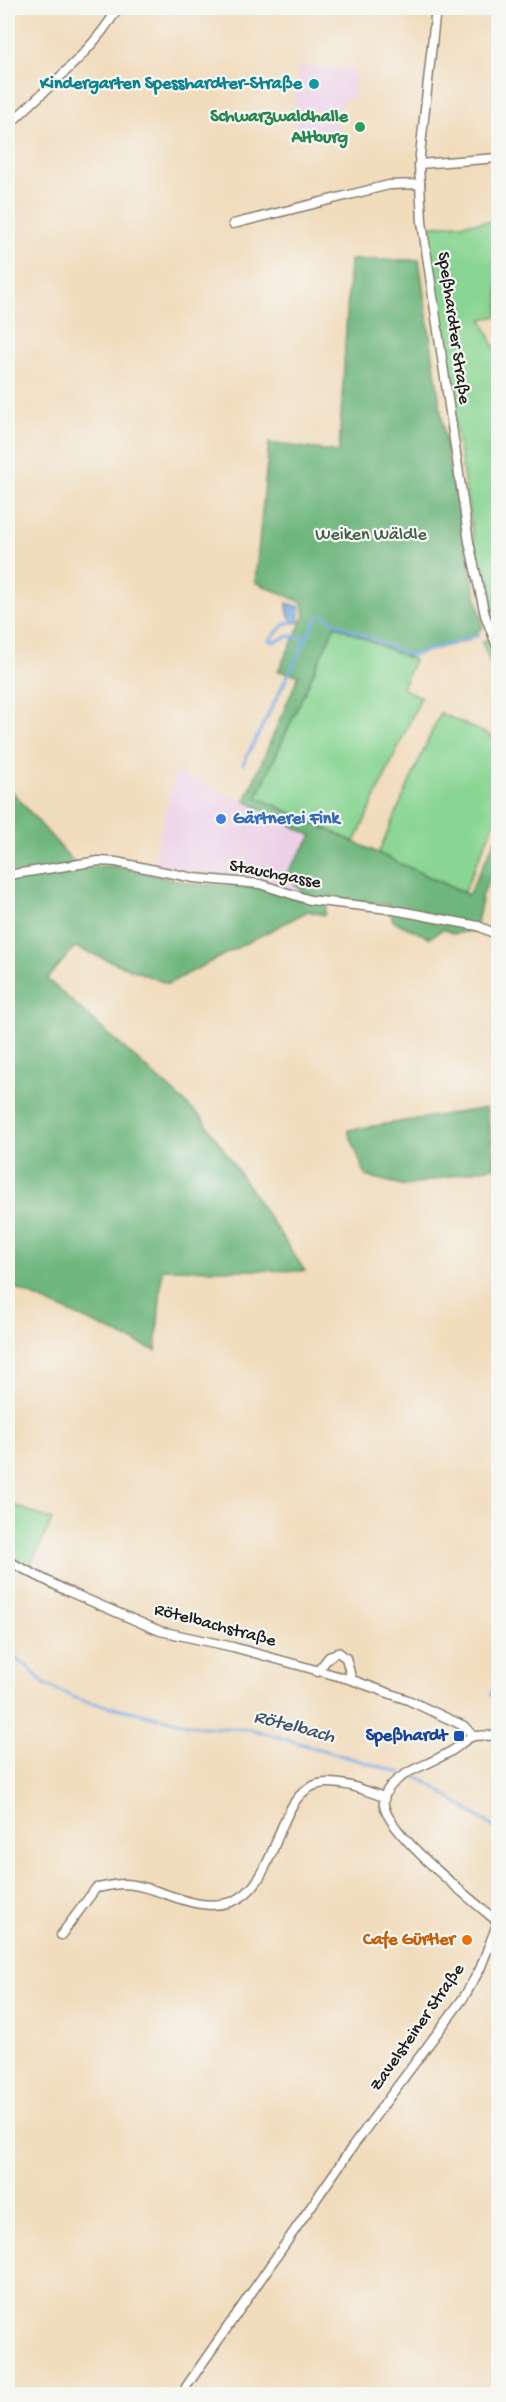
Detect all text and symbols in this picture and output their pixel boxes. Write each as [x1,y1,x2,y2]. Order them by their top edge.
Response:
place label: Kindergarten Spesshardter-Straße [39,74,303,95]
marker: Kindergarten Spesshardter-Straße [307,77,321,91]
place label: Schwarzwaldhalle Altburg [210,107,349,149]
marker: Schwarzwaldhalle Altburg [353,120,367,134]
street label: Speßhardter Straße [432,250,474,406]
park label: Weiken Wäldle [315,525,428,546]
place label: Gärtnerei Fink [233,809,341,830]
marker: Gärtnerei Fink [214,812,228,826]
street label: Stauchgasse [227,856,323,894]
street label: Rötelbachstraße [152,1600,279,1653]
water label: Rötelbach [251,1706,337,1750]
place label: Speßhardt [366,1726,449,1747]
marker: Speßhardt [452,1729,466,1743]
place label: Cafe Gürtler [362,1930,458,1951]
marker: Cafe Gürtler [460,1933,474,1947]
street label: Zavelsteiner Straße [366,1960,470,2096]

